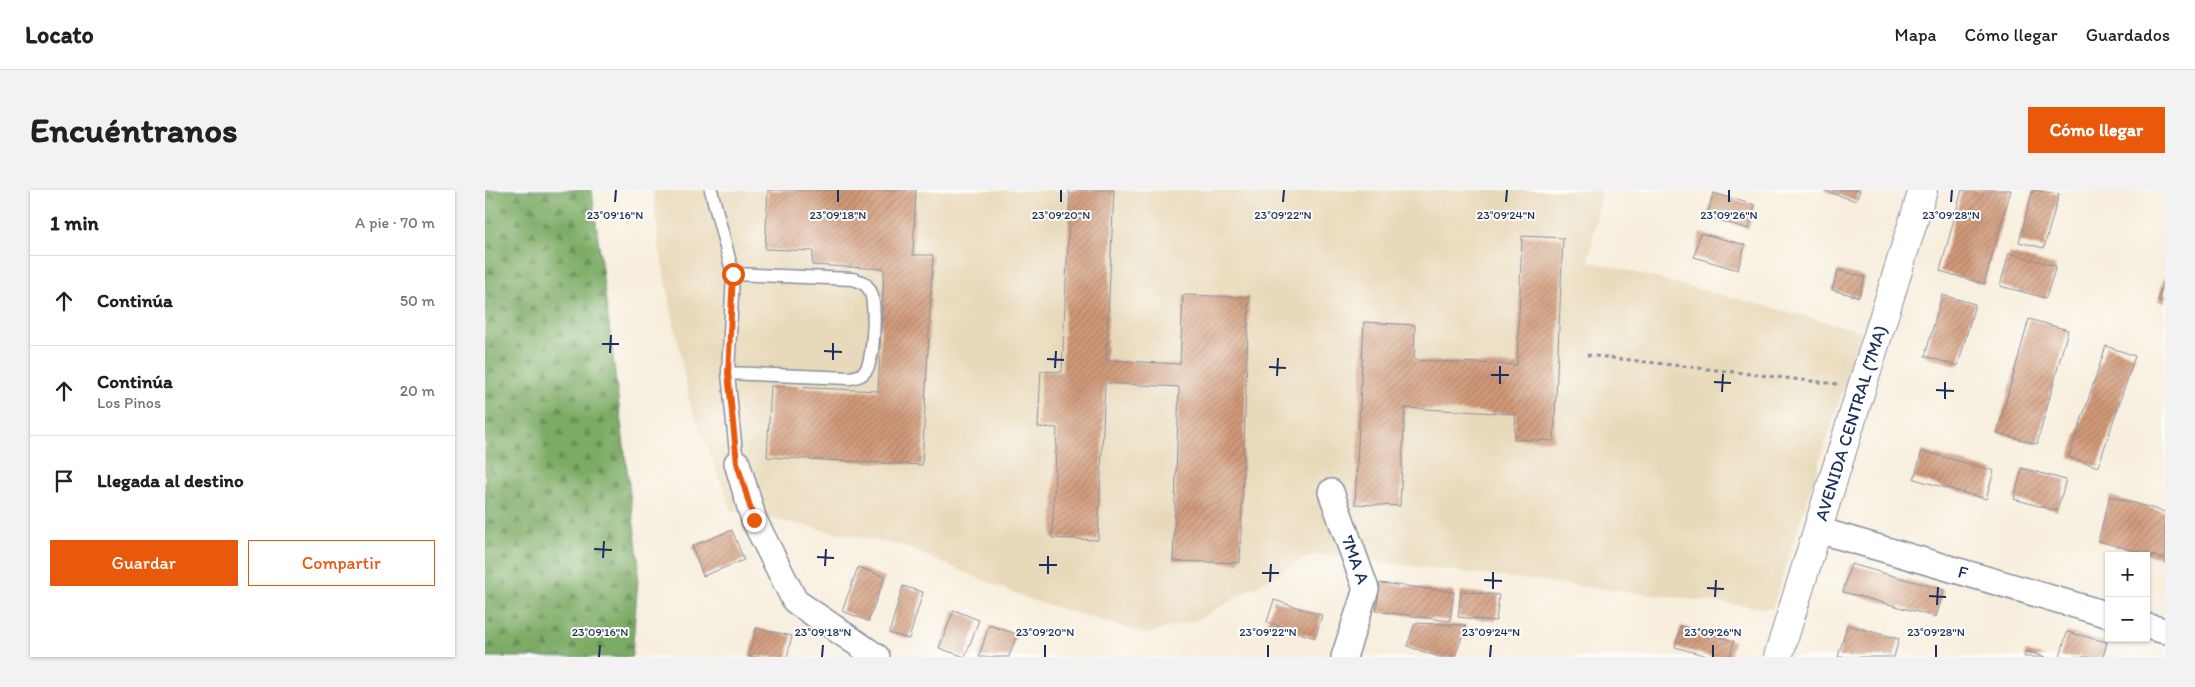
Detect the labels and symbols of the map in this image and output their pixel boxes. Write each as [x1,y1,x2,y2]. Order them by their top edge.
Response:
text: 23°09'16"N [587,208,643,222]
text: 23°09'18"N [810,208,866,222]
text: 23°09'20"N [1032,208,1090,222]
text: 23°09'22"N [1254,208,1312,222]
text: 23°09'24"N [1477,208,1535,222]
text: 23°09'26"N [1700,208,1758,222]
text: 23°09'28"N [1922,208,1980,222]
route start [722,263,745,286]
street label: AVENIDA CENTRAL (7MA) [1810,322,1891,524]
route end [743,509,766,532]
street label: 7MA A [1337,532,1374,588]
street label: F [1955,560,1971,584]
text: 23°09'16"N [572,625,628,639]
text: 23°09'18"N [795,625,851,639]
text: 23°09'20"N [1016,625,1074,639]
text: 23°09'22"N [1239,625,1297,639]
text: 23°09'24"N [1462,625,1520,639]
text: 23°09'26"N [1684,625,1742,639]
text: 23°09'28"N [1907,625,1965,639]

